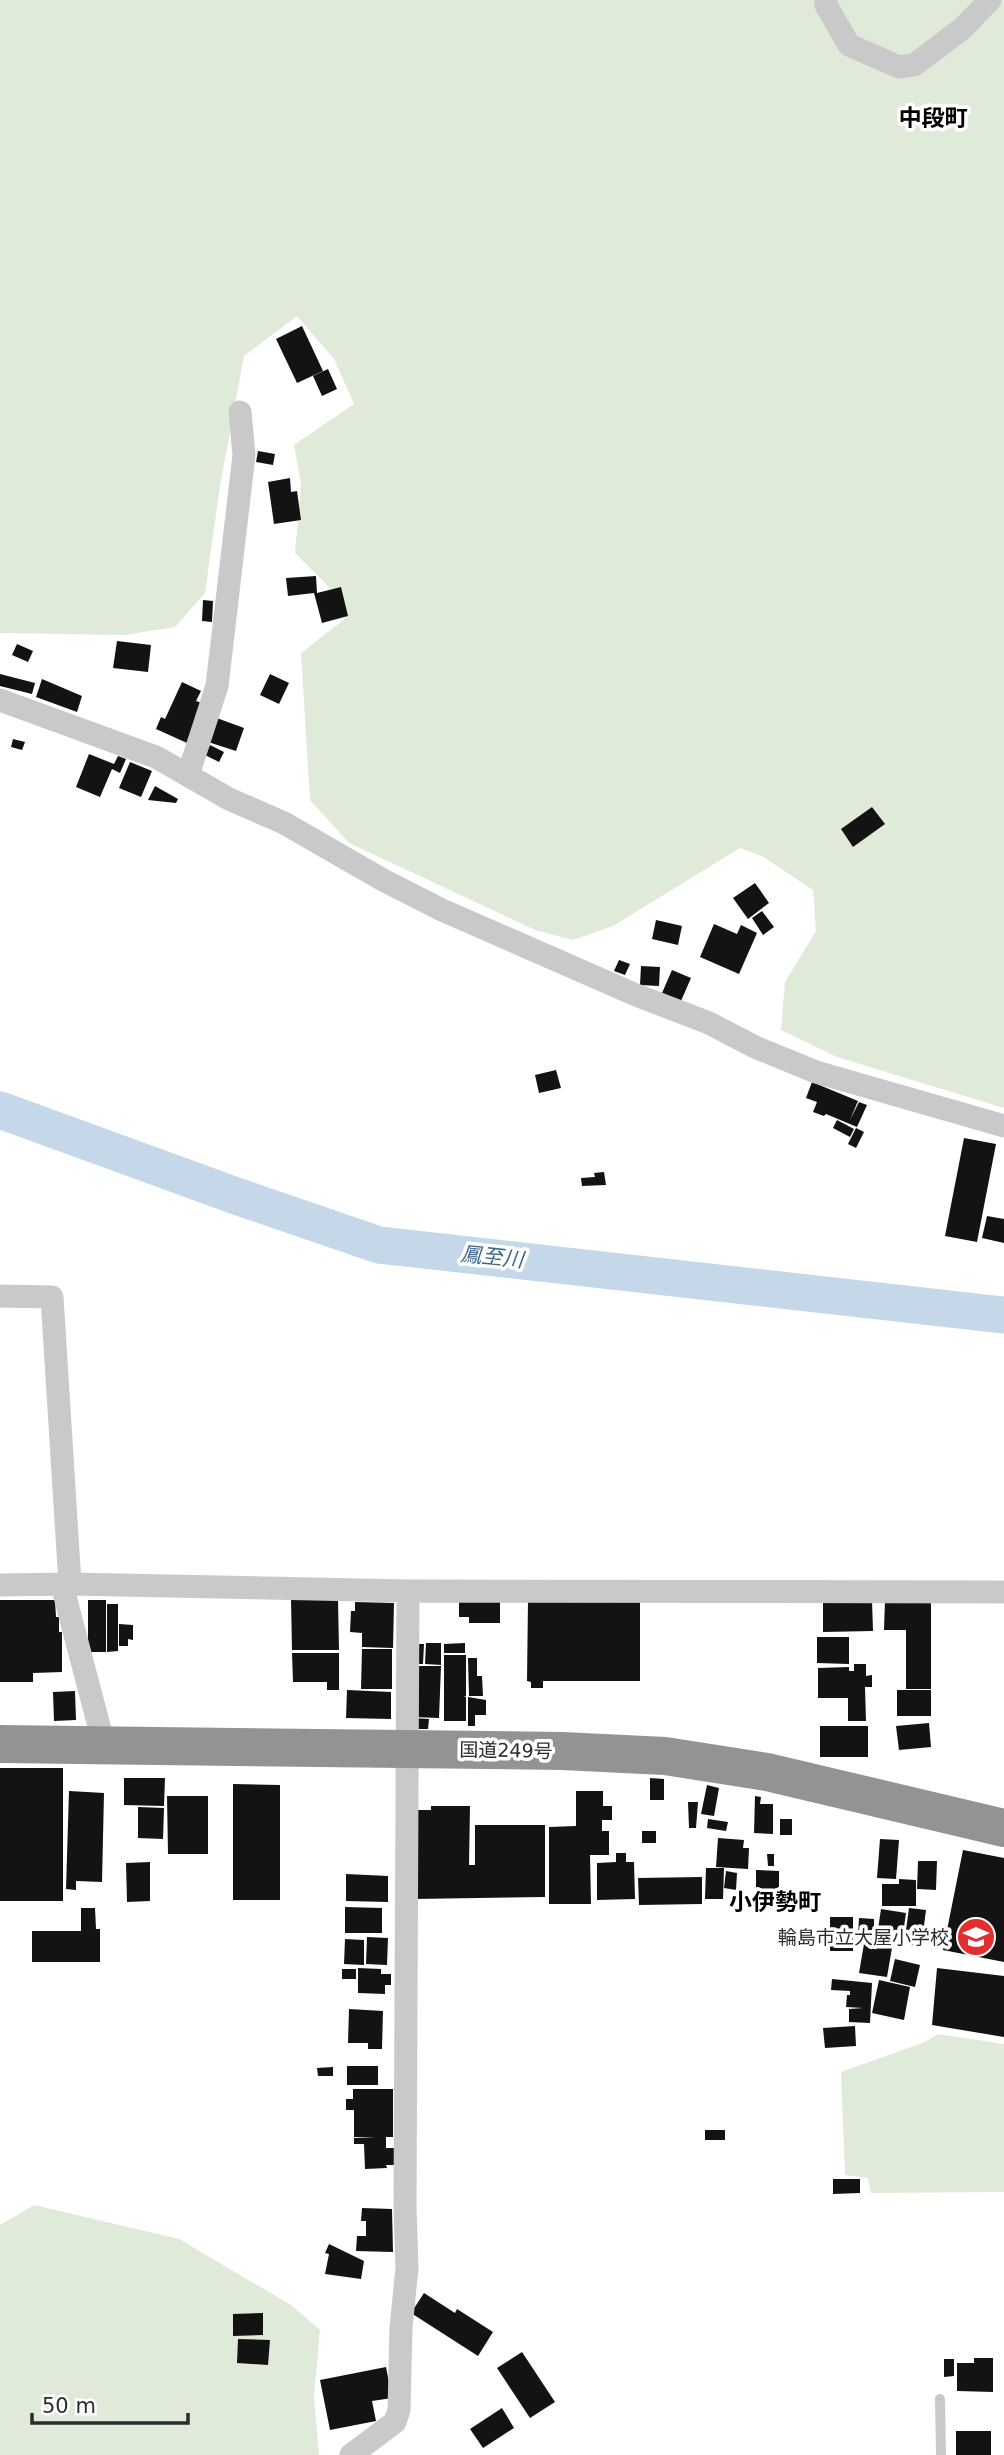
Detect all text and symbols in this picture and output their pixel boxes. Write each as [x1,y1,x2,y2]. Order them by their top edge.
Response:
district label: 中段町 [899,105,968,131]
water label: 鳳至川 [459,1242,527,1272]
street label: 国道249号 [459,1738,553,1762]
district label: 小伊勢町 [729,1889,821,1915]
school or university icon: 輪島市立大屋小学校 [955,1916,997,1958]
place label: 輪島市立大屋小学校 [778,1926,949,1948]
scale bar [32,2382,187,2426]
text: 50 m [42,2394,96,2418]

